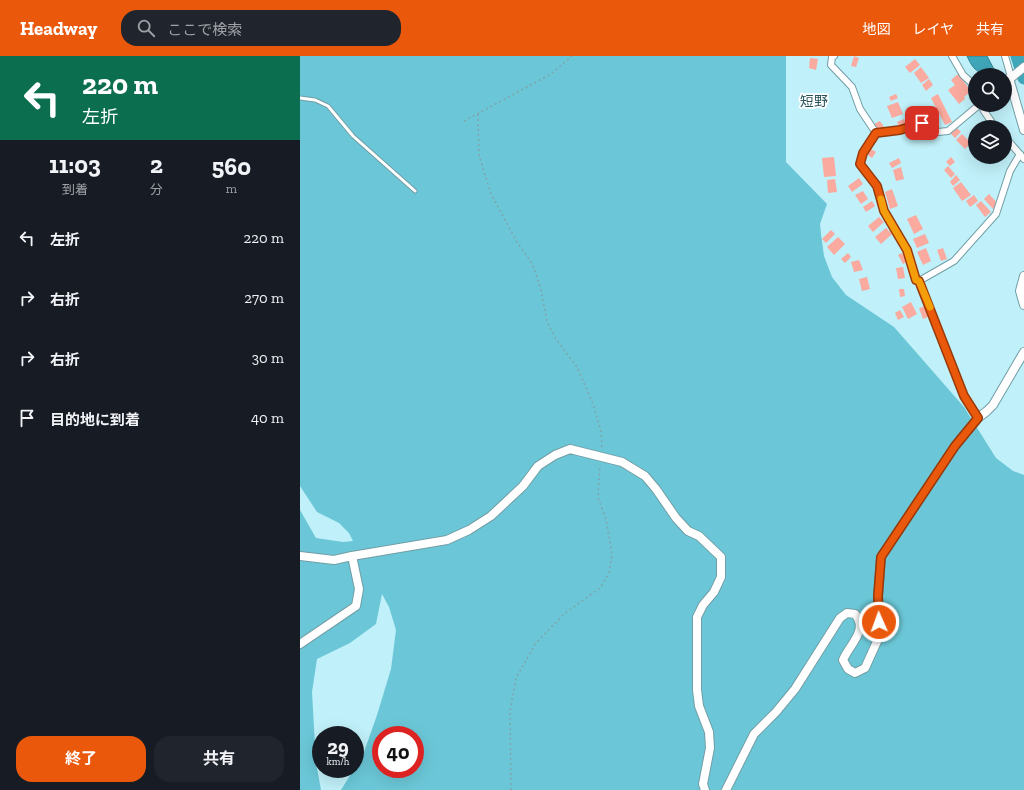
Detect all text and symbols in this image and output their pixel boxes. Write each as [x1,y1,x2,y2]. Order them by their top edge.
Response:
search box [121,10,401,46]
text: Headway [20,17,97,40]
icon: search [135,17,157,39]
text: ここで検索 [167,21,242,39]
text: 地図 [862,21,890,38]
text: レイヤ [912,21,954,38]
text: 共有 [976,21,1004,38]
text: 220 m [82,68,158,101]
map controls [968,68,1012,164]
button: search [968,68,1012,112]
icon: left [16,72,68,124]
district label: 短野 [800,93,828,110]
text: 左折 [82,106,118,128]
pin [905,106,939,140]
icon: arrive [911,112,933,134]
button: layers [968,120,1012,164]
text: 11:03 [49,150,101,179]
text: 2 [150,150,163,179]
text: 560 [212,152,251,181]
text: m [226,181,237,196]
text: 到着 [62,182,88,197]
text: 分 [150,182,163,197]
icon: left [16,227,38,249]
text: 220 m [244,229,284,247]
text: 左折 [50,231,80,249]
icon: right [16,287,38,309]
text: 270 m [244,289,284,307]
text: 右折 [50,291,80,309]
icon: right [16,347,38,369]
text: 30 m [252,349,284,367]
text: 右折 [50,351,80,369]
icon: arrive [16,407,38,429]
text: 40 m [251,409,284,427]
text: 目的地に到着 [50,411,140,429]
position arrow [858,601,900,643]
speed limit sign: 40 [372,726,424,778]
text: 29 [327,735,349,759]
button: 終了 [16,736,146,782]
button: 共有 [154,736,284,782]
text: km/h [327,756,349,768]

